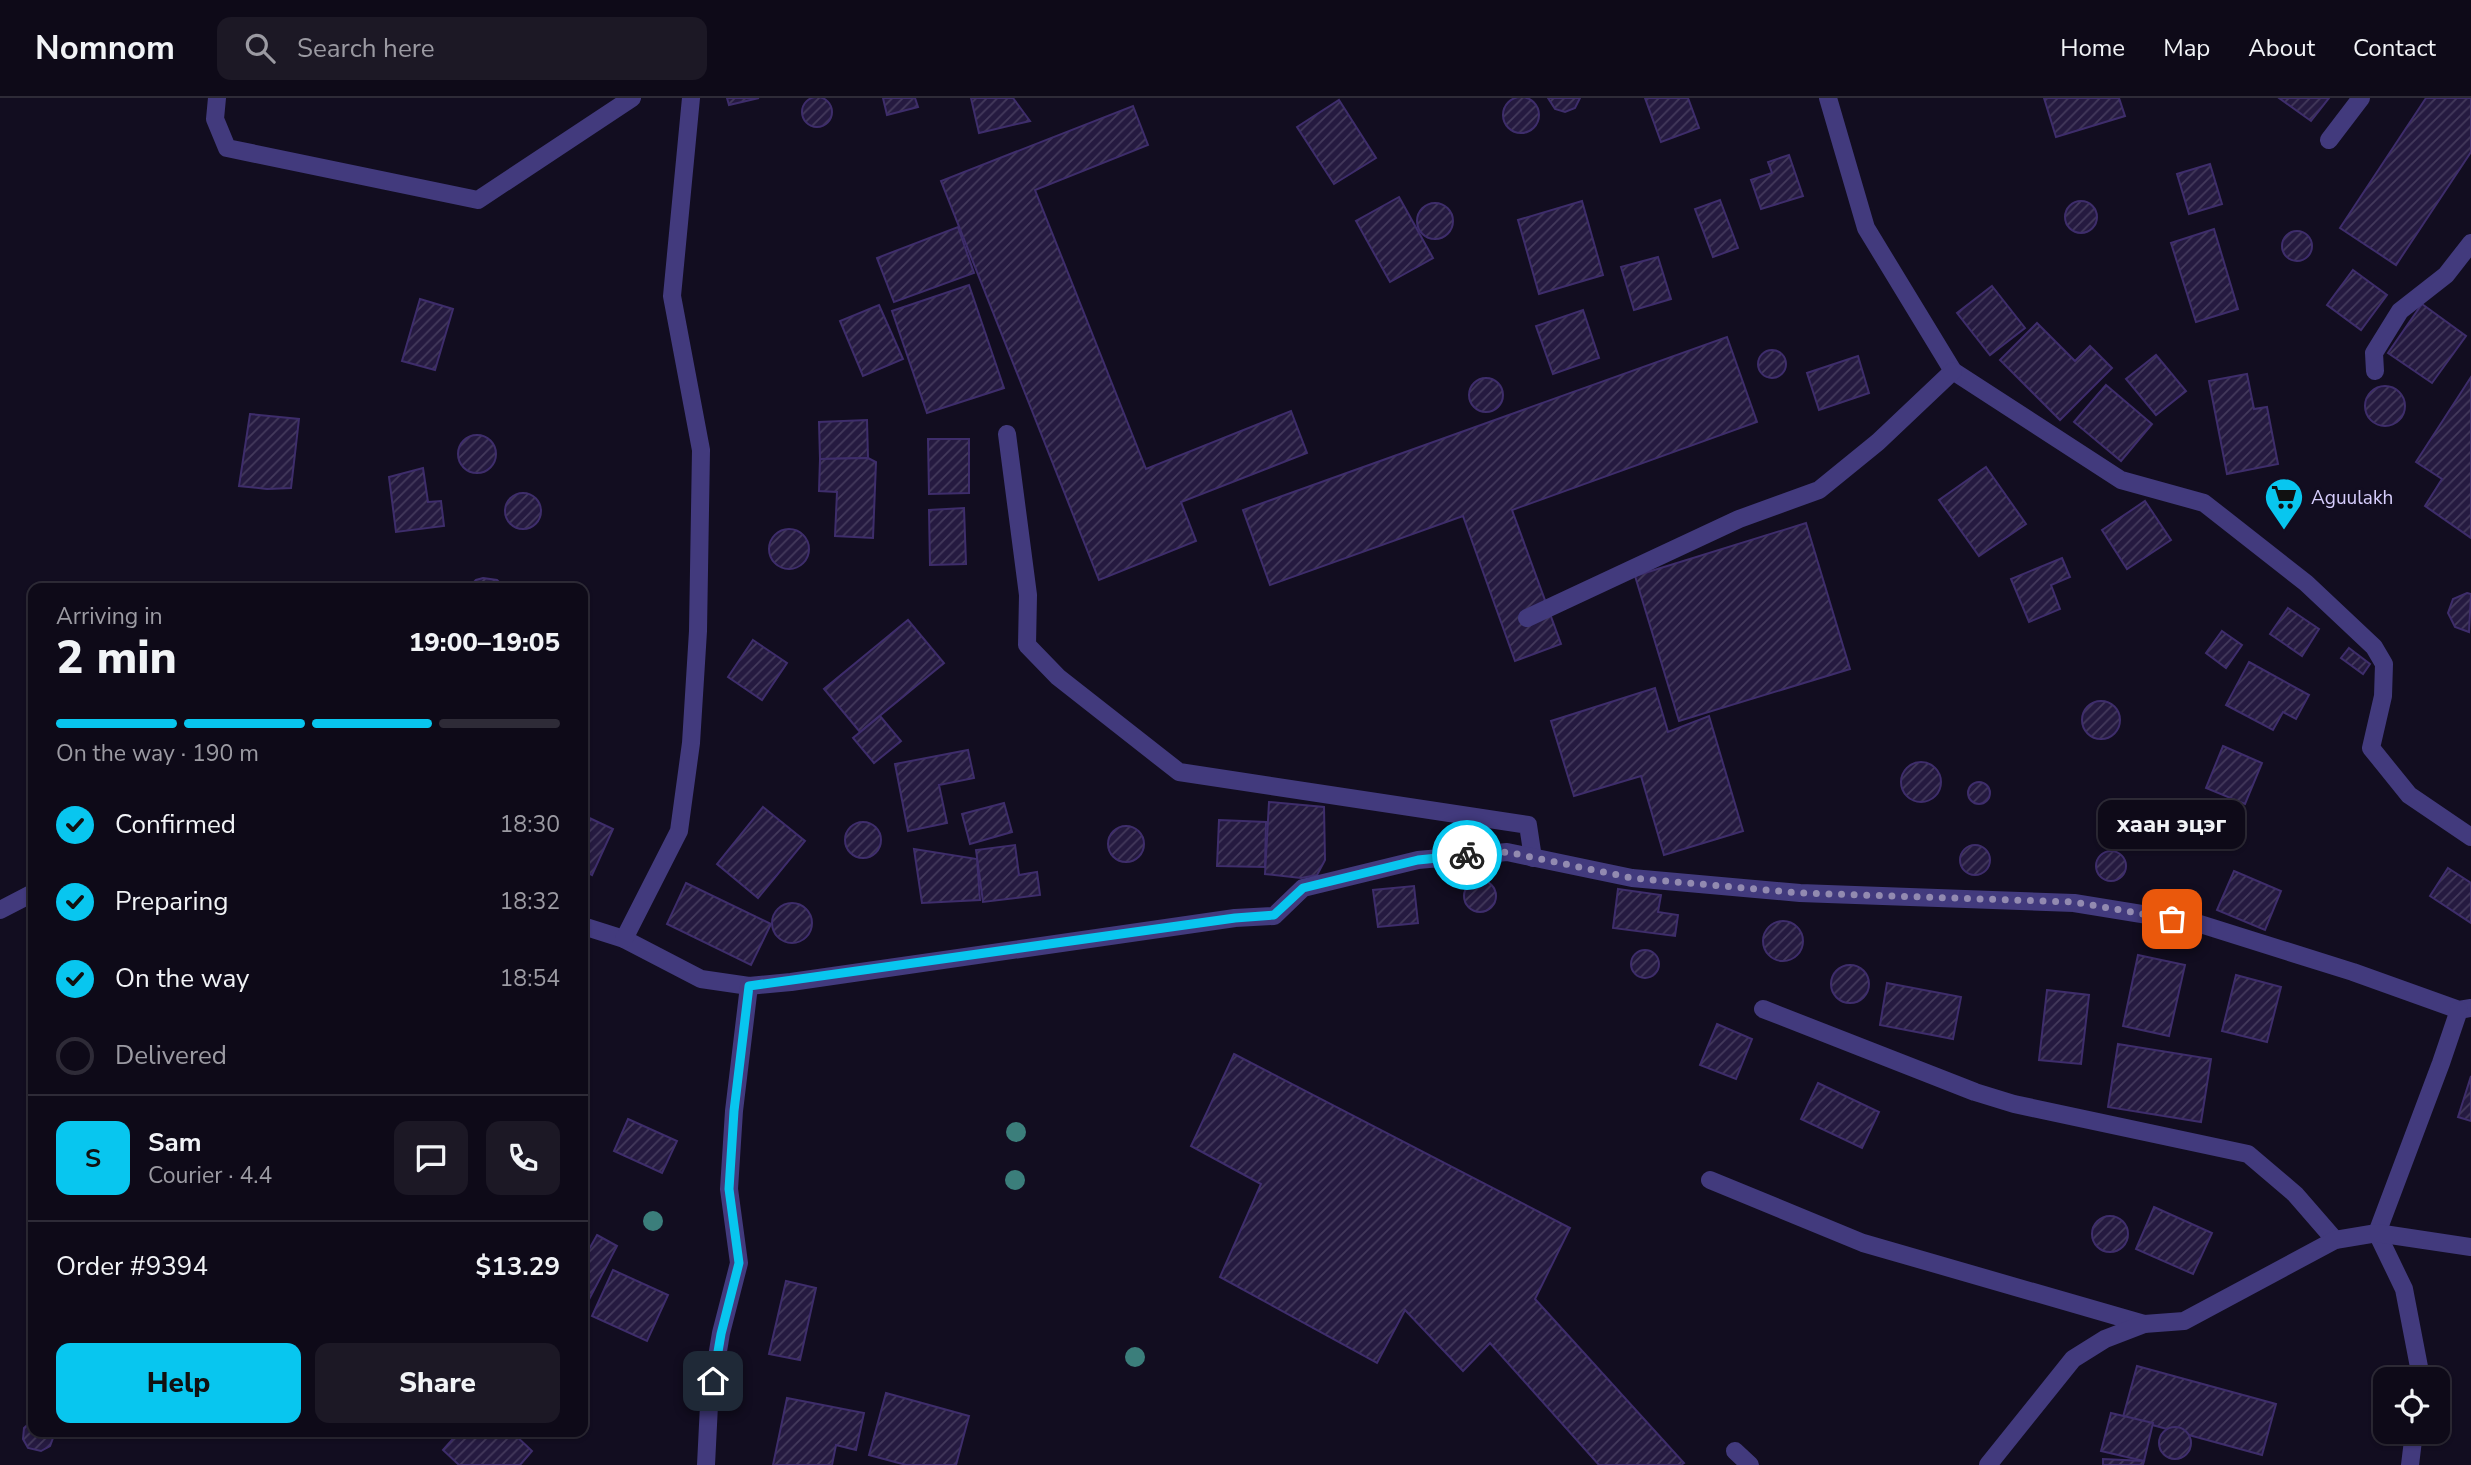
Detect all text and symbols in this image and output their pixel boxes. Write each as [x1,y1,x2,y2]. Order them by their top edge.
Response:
search box [217,17,707,80]
text: Nomnom [35,26,175,71]
icon: search [241,29,279,67]
text: Search here [297,31,435,66]
text: Home [2060,32,2125,64]
text: Map [2163,32,2210,64]
text: About [2248,32,2315,64]
text: Contact [2353,32,2436,64]
supermarket icon: Aguulakh [2263,476,2305,531]
place label: Aguulakh [2311,485,2393,511]
text: Arriving in [56,601,163,632]
text: 19:00–19:05 [409,625,560,660]
text: 2 min [56,626,177,689]
text: On the way · 190 m [56,738,259,769]
callout: хаан эцэг [2098,800,2246,849]
icon: check [56,806,94,844]
text: Confirmed [115,807,236,842]
text: 18:30 [500,809,560,840]
text: хаан эцэг [2117,809,2226,840]
courier [1432,820,1502,890]
icon: bike [1448,836,1486,874]
icon: check [56,883,94,921]
text: Preparing [115,884,228,919]
text: 18:32 [500,886,560,917]
pin [2142,889,2202,949]
icon: bag [2153,900,2191,938]
icon: check [56,960,94,998]
text: On the way [115,961,249,996]
text: 18:54 [500,963,560,994]
text: Delivered [115,1038,227,1073]
button: chat [394,1121,468,1195]
button: phone [486,1121,560,1195]
text: Sam [148,1125,201,1160]
text: S [85,1141,101,1176]
text: Courier · 4.4 [148,1160,272,1191]
text: Order #9394 [56,1249,208,1284]
text: $13.29 [476,1249,560,1284]
button: Help [56,1343,301,1423]
button: Share [315,1343,560,1423]
pin [683,1351,743,1411]
icon: home [694,1362,732,1400]
map controls [2373,1367,2450,1444]
button: locate [2373,1367,2450,1444]

